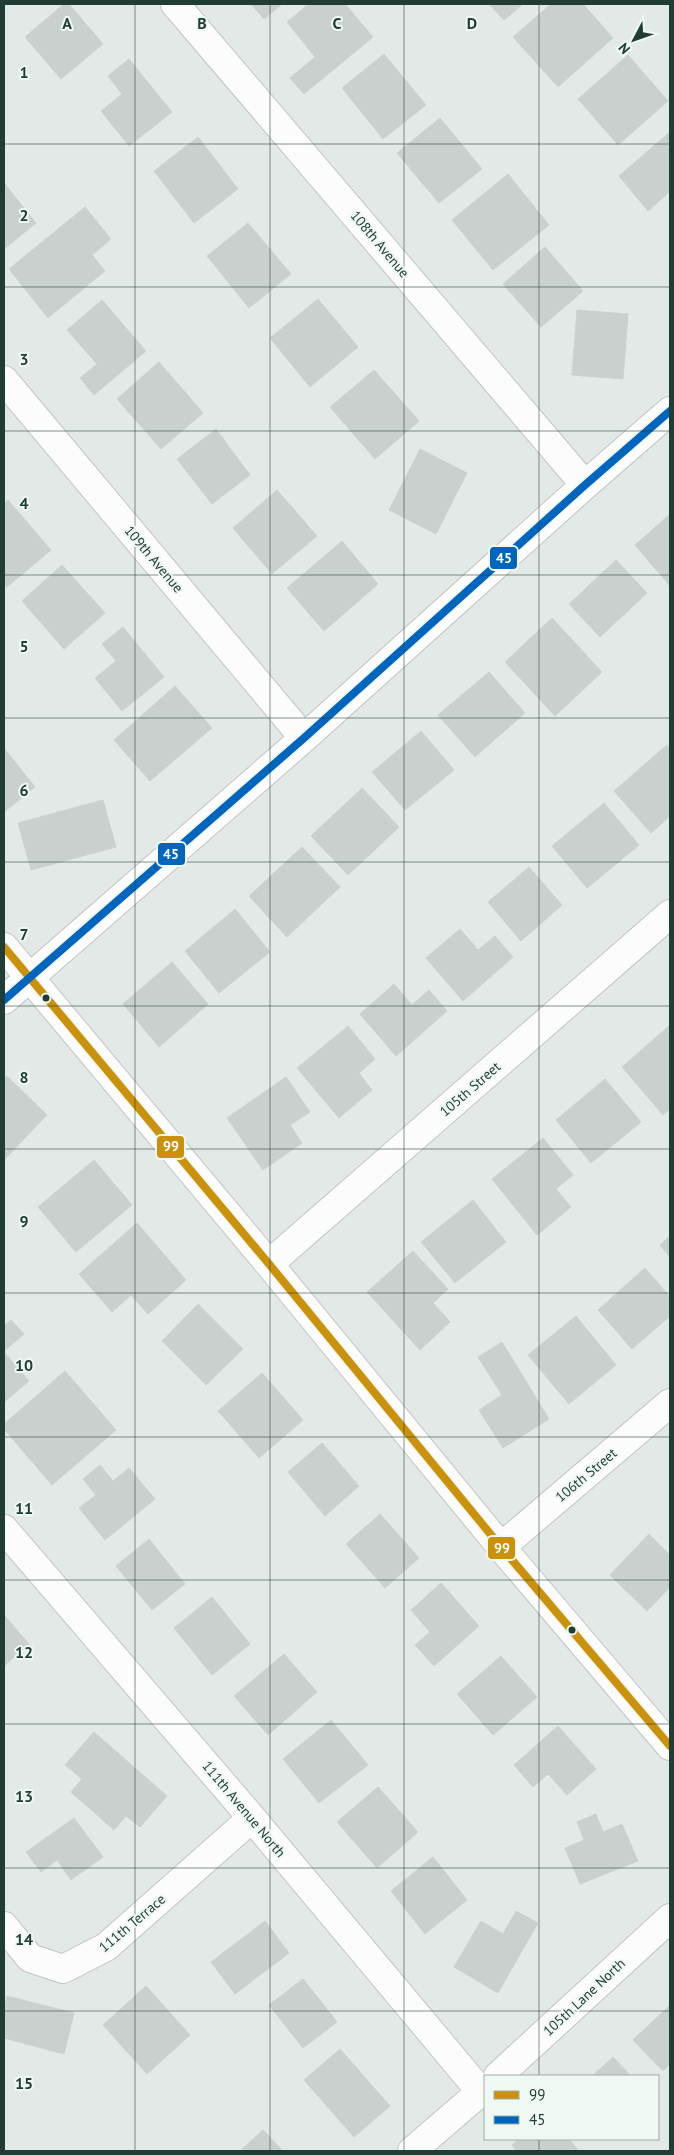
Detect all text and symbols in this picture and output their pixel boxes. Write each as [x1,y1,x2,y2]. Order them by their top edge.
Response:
text: A [62,13,72,33]
text: B [197,13,207,33]
text: C [333,13,342,33]
text: D [467,13,477,33]
north arrow [609,15,659,65]
text: N [614,39,634,58]
text: 1 [19,62,29,82]
text: 2 [19,205,29,225]
street label: 108th Avenue [347,207,413,281]
text: 3 [19,349,29,369]
text: 4 [19,493,29,513]
street label: 109th Avenue [121,522,187,596]
line badge: 45 [489,546,518,570]
text: 45 [496,549,512,567]
text: 5 [19,636,29,656]
text: 6 [19,780,29,800]
line badge: 45 [157,842,186,866]
text: 45 [163,845,179,863]
text: 7 [19,924,29,944]
unlabelled marker [41,993,51,1003]
street label: 105th Street [436,1058,504,1120]
text: 8 [19,1067,29,1087]
line badge: 99 [156,1135,185,1159]
text: 99 [163,1137,179,1155]
text: 9 [19,1211,29,1231]
text: 10 [15,1355,33,1375]
street label: 106th Street [552,1444,621,1506]
text: 11 [15,1498,33,1518]
line badge: 99 [487,1536,516,1560]
text: 99 [494,1539,510,1557]
unlabelled marker [567,1625,577,1635]
text: 12 [15,1642,33,1662]
street label: 111th Avenue North [198,1757,290,1861]
text: 13 [15,1786,33,1806]
street label: 111th Terrace [95,1890,169,1956]
text: 14 [15,1929,33,1949]
street label: 105th Lane North [539,1954,629,2040]
text: 15 [15,2073,33,2093]
legend [484,2075,659,2140]
text: 99 [529,2085,545,2104]
text: 45 [529,2110,545,2129]

